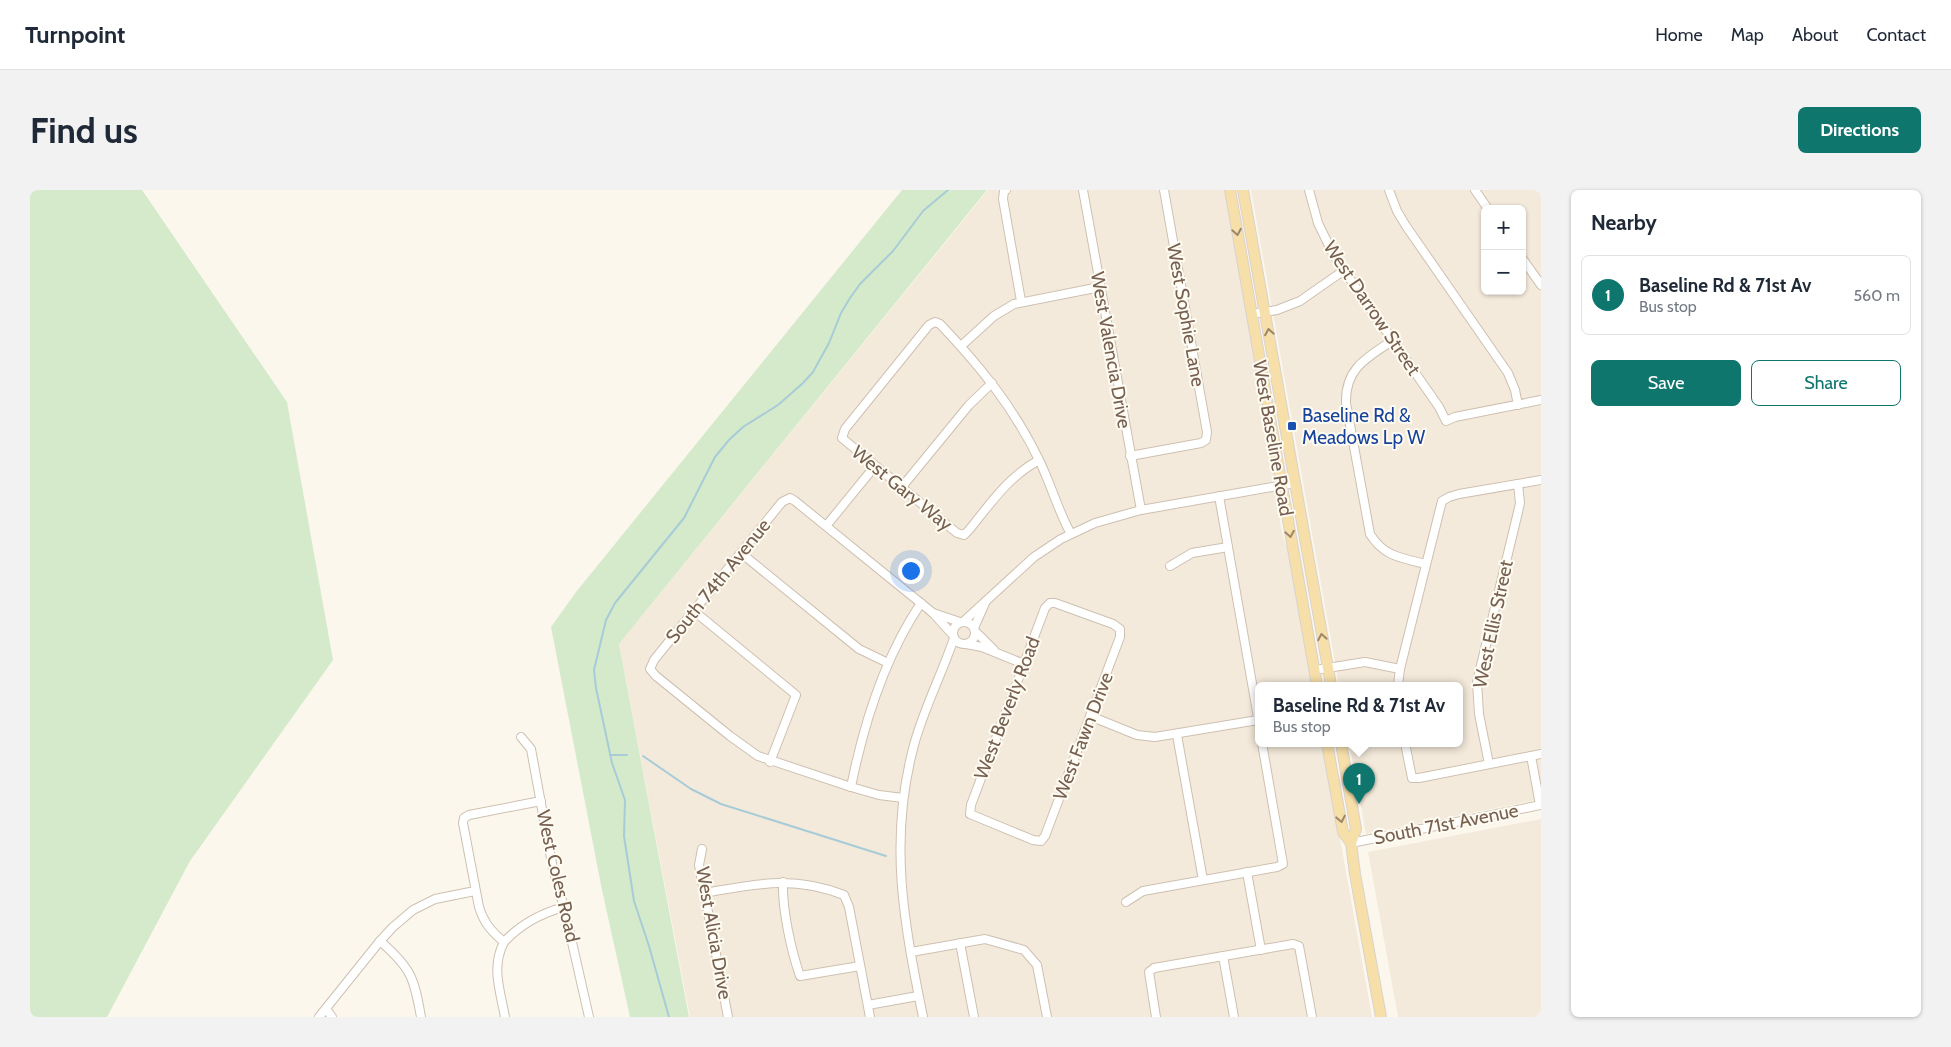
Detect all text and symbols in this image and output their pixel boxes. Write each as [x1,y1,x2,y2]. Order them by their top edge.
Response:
text: Turnpoint [25,20,125,49]
text: Home [1655,24,1703,46]
text: Map [1731,24,1764,46]
text: About [1792,24,1838,46]
text: Contact [1866,24,1926,46]
button: Directions [1798,107,1921,153]
text: Find us [30,109,138,152]
map controls [1481,205,1526,295]
button: + [1481,205,1526,250]
text: Nearby [1591,210,1657,235]
one-way arrow [1232,227,1242,236]
street label: West Darrow Street [1318,236,1426,380]
street label: West Sophie Lane [1162,242,1210,389]
button: − [1481,250,1526,295]
street label: West Valencia Drive [1086,270,1136,430]
text: Baseline Rd & 71st Av [1639,274,1811,297]
text: 1 [1605,286,1611,305]
text: 560 m [1853,286,1900,305]
text: Bus stop [1639,297,1697,316]
one-way arrow [1264,327,1274,336]
street label: West Baseline Road [1248,358,1298,518]
button: Save [1591,360,1741,406]
button: Share [1751,360,1901,406]
place label: Baseline Rd & Meadows Lp W [1302,404,1425,449]
marker: Baseline Rd & Meadows Lp W [1286,420,1298,432]
street label: West Gary Way [847,440,957,536]
street label: South 74th Avenue [661,514,775,648]
one-way arrow [1285,529,1295,538]
street label: West Ellis Street [1468,557,1518,690]
your location [898,558,924,584]
street label: West Beverly Road [969,633,1045,783]
one-way arrow [1318,633,1328,642]
street label: West Fawn Drive [1048,669,1118,803]
popup [1255,682,1463,747]
text: Baseline Rd & 71st Av [1273,694,1445,717]
text: Bus stop [1273,717,1331,736]
pin: 1 [1343,763,1375,804]
street label: South 71st Avenue [1372,799,1521,849]
street label: West Coles Road [532,808,584,944]
one-way arrow [1335,815,1346,824]
street label: West Alicia Drive [691,865,737,1001]

